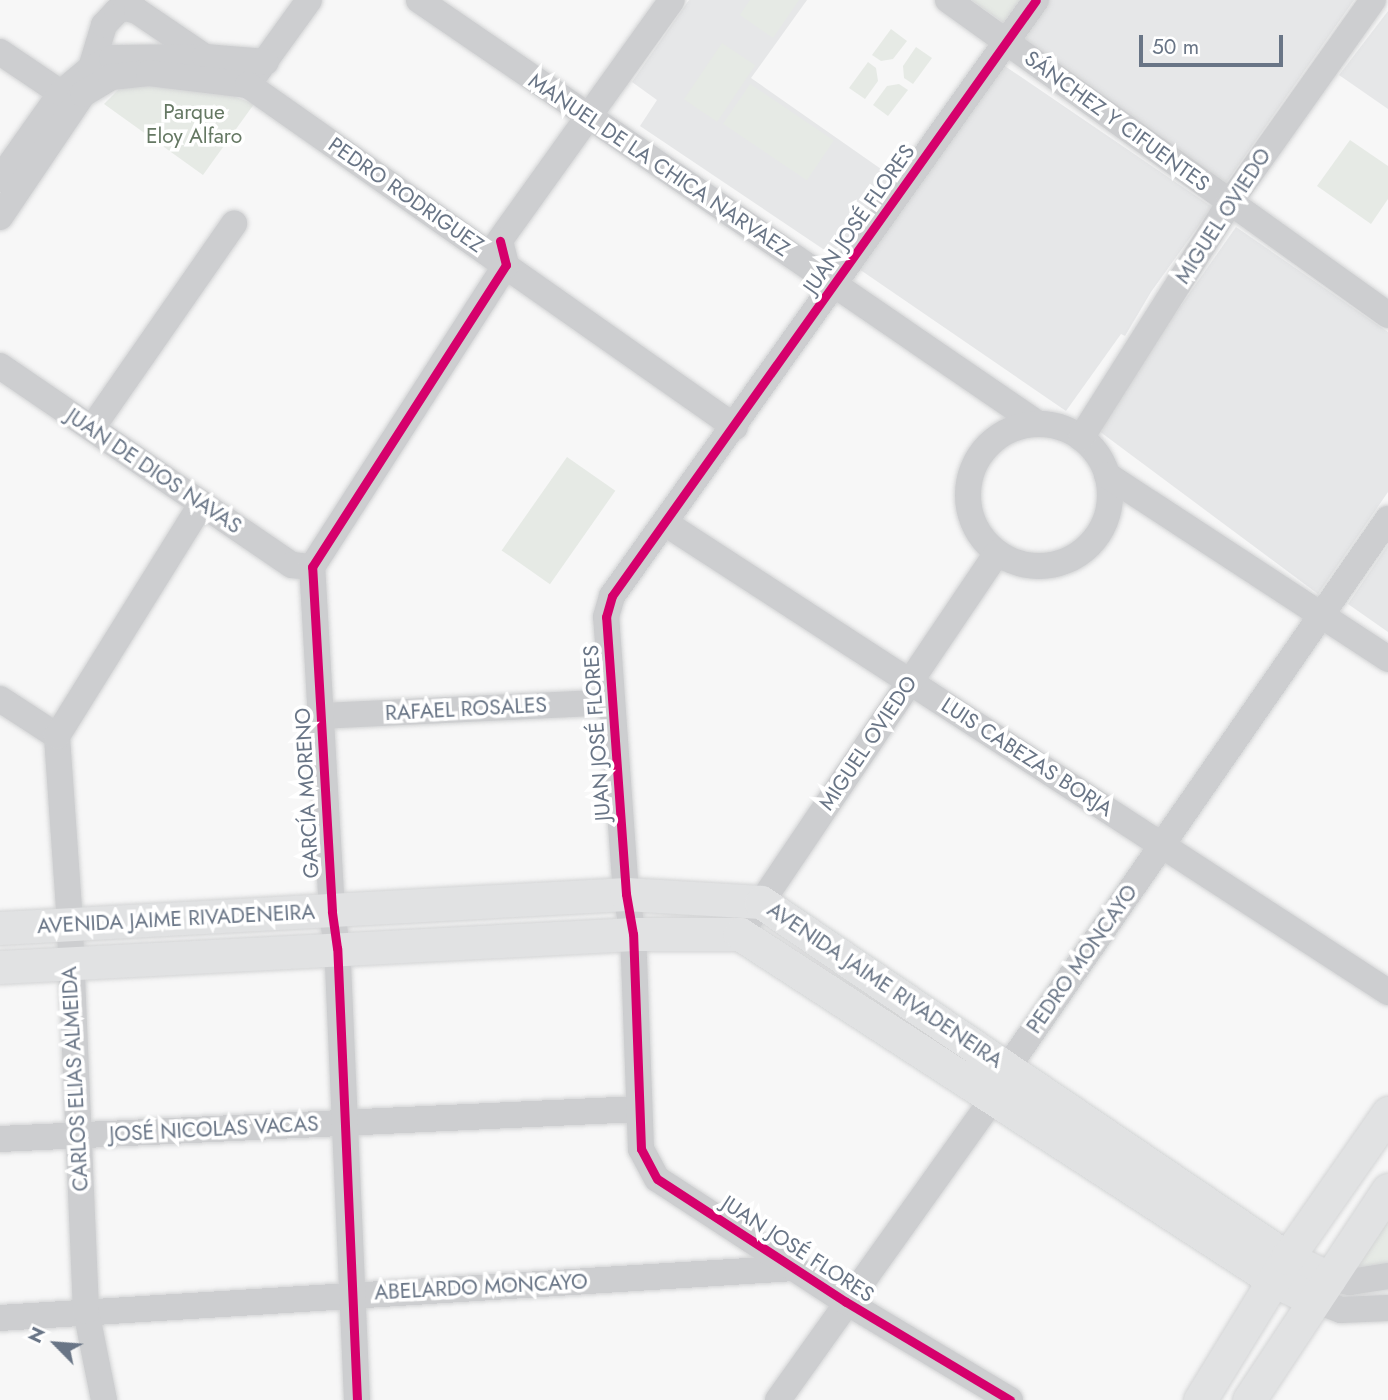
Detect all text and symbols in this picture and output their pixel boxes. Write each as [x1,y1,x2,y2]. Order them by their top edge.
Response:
scale bar [1143,21,1286,65]
text: 50 m [1152,32,1199,62]
street label: SÁNCHEZ Y CIFUENTES [1020,45,1214,197]
street label: MANUEL DE LA CHICA NARVAEZ [524,68,794,262]
park label: Parque Eloy Alfaro [146,99,242,149]
street label: PEDRO RODRIGUEZ [323,132,489,258]
street label: JUAN JOSÉ FLORES [798,140,920,298]
street label: MIGUEL OVIEDO [1170,144,1276,288]
street label: JUAN DE DIOS NAVAS [62,403,246,539]
street label: JUAN JOSÉ FLORES [578,644,616,822]
street label: MIGUEL OVIEDO [814,671,922,815]
street label: RAFAEL ROSALES [384,692,548,726]
street label: LUIS CABEZAS BORJA [937,692,1117,822]
street label: GARCÍA MORENO [290,707,324,879]
street label: PEDRO MONCAYO [1021,880,1143,1038]
street label: AVENIDA JAIME RIVADENEIRA [763,897,1007,1073]
street label: AVENIDA JAIME RIVADENEIRA [36,899,316,939]
street label: CARLOS ELIAS ALMEIDA [57,966,93,1192]
street label: JOSÉ NICOLAS VACAS [109,1111,319,1147]
street label: JUAN JOSÉ FLORES [717,1190,879,1308]
street label: ABELARDO MONCAYO [374,1269,588,1305]
north arrow [21,1309,91,1379]
text: N [21,1322,52,1347]

